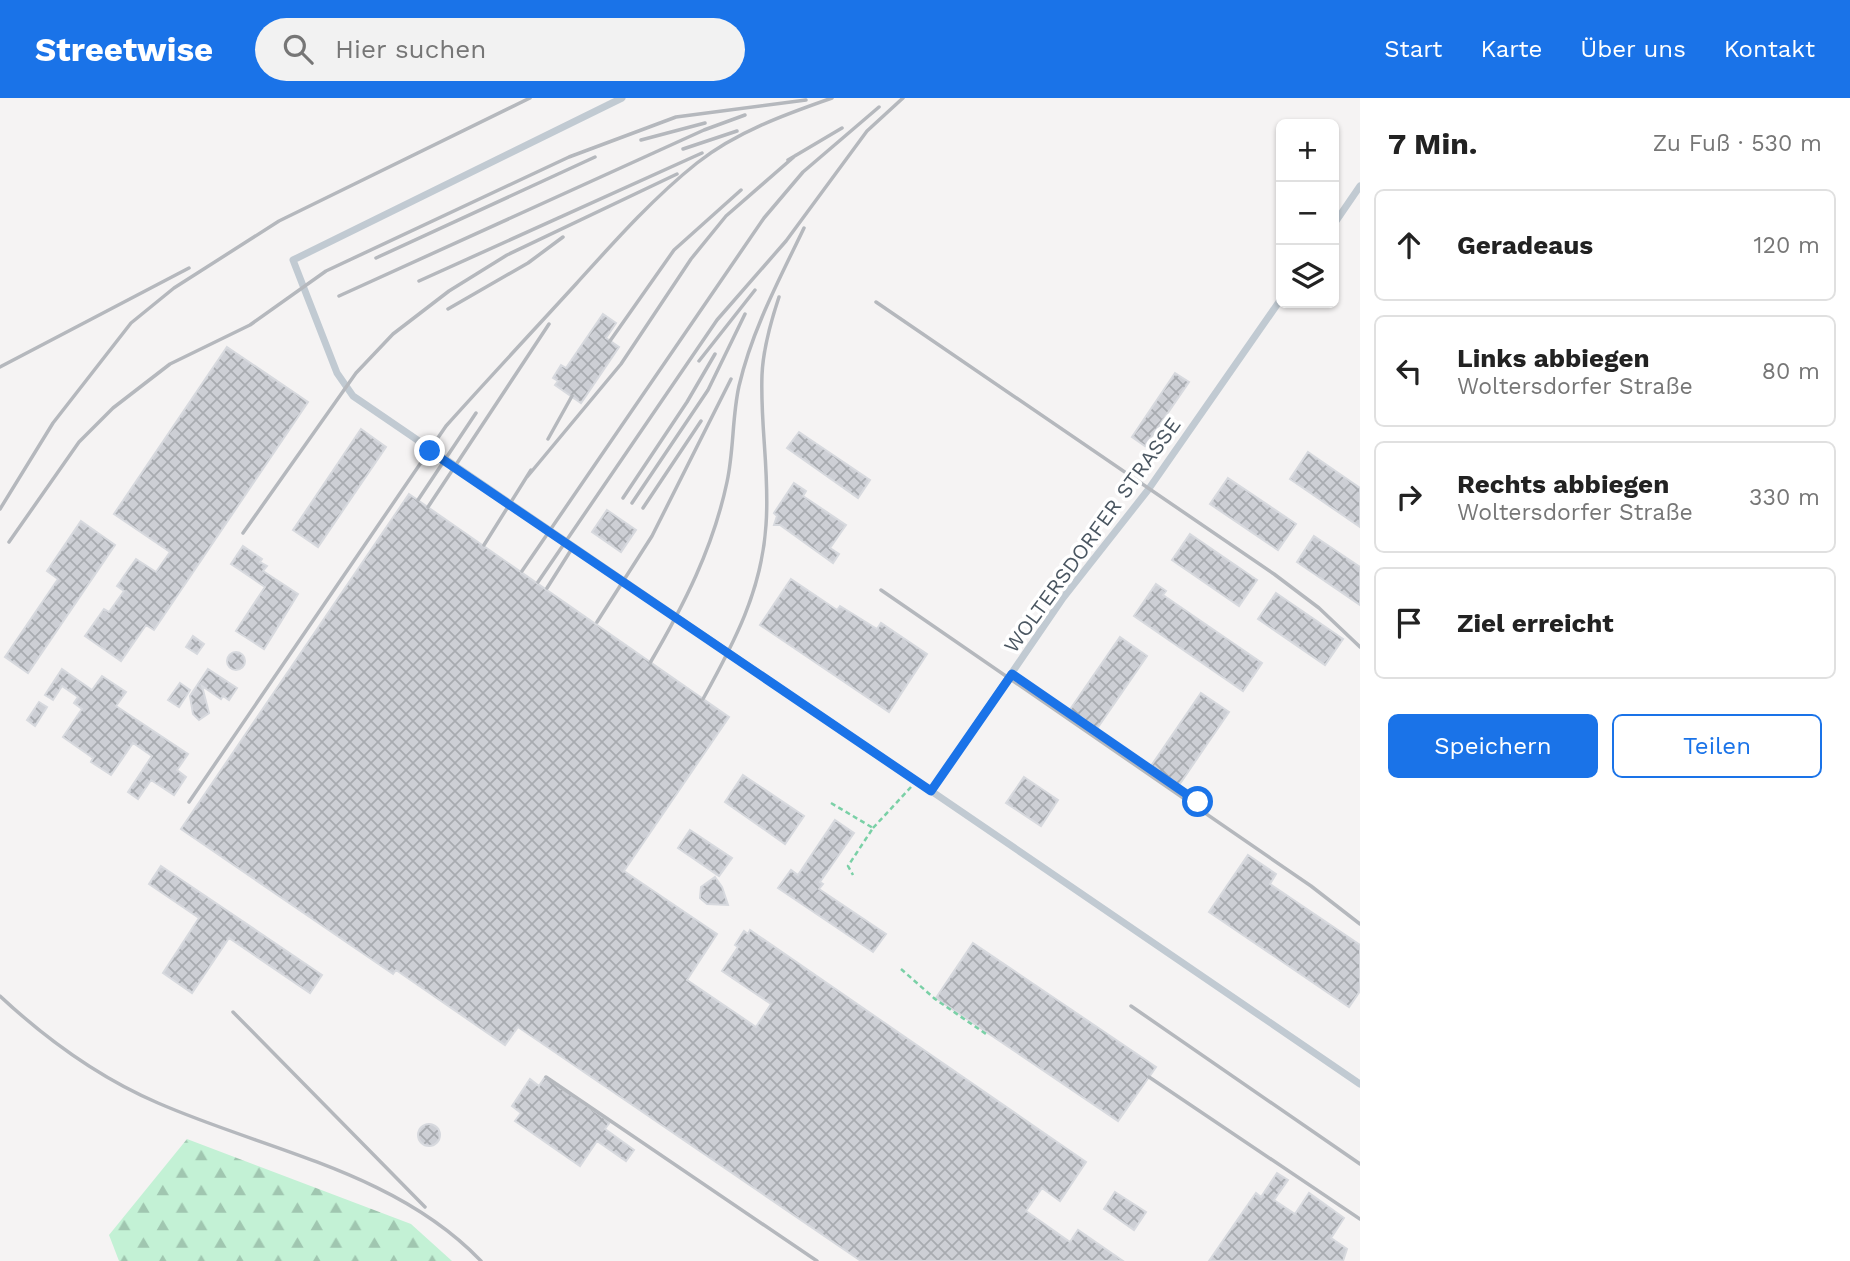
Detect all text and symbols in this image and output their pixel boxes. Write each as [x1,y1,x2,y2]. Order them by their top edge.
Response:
search box [255,18,745,81]
text: Streetwise [35,30,213,69]
icon: search [279,30,317,68]
text: Hier suchen [335,34,486,64]
text: Start [1384,35,1442,63]
text: Karte [1480,35,1542,63]
text: Über uns [1580,35,1686,63]
text: Kontakt [1724,35,1815,63]
map controls [1276,119,1339,308]
button: + [1276,119,1339,182]
text: 7 Min. [1388,126,1477,161]
text: Zu Fuß · 530 m [1653,130,1822,157]
button: − [1276,182,1339,245]
icon: ahead [1390,226,1428,264]
text: Geradeaus [1457,230,1593,260]
text: 120 m [1754,232,1820,259]
button: layers [1276,245,1339,308]
text: Links abbiegen [1457,343,1650,373]
icon: left [1390,352,1428,390]
text: 80 m [1762,358,1820,385]
text: Woltersdorfer Straße [1457,373,1693,400]
street label: WOLTERSDORFER STRASSE [998,412,1186,658]
route end [414,435,445,466]
text: Rechts abbiegen [1457,469,1669,499]
icon: right [1390,478,1428,516]
text: 330 m [1749,484,1820,511]
text: Woltersdorfer Straße [1457,499,1693,526]
icon: arrive [1390,604,1428,642]
text: Ziel erreicht [1457,608,1614,638]
button: Speichern [1388,714,1598,778]
button: Teilen [1612,714,1822,778]
route start [1182,786,1213,817]

